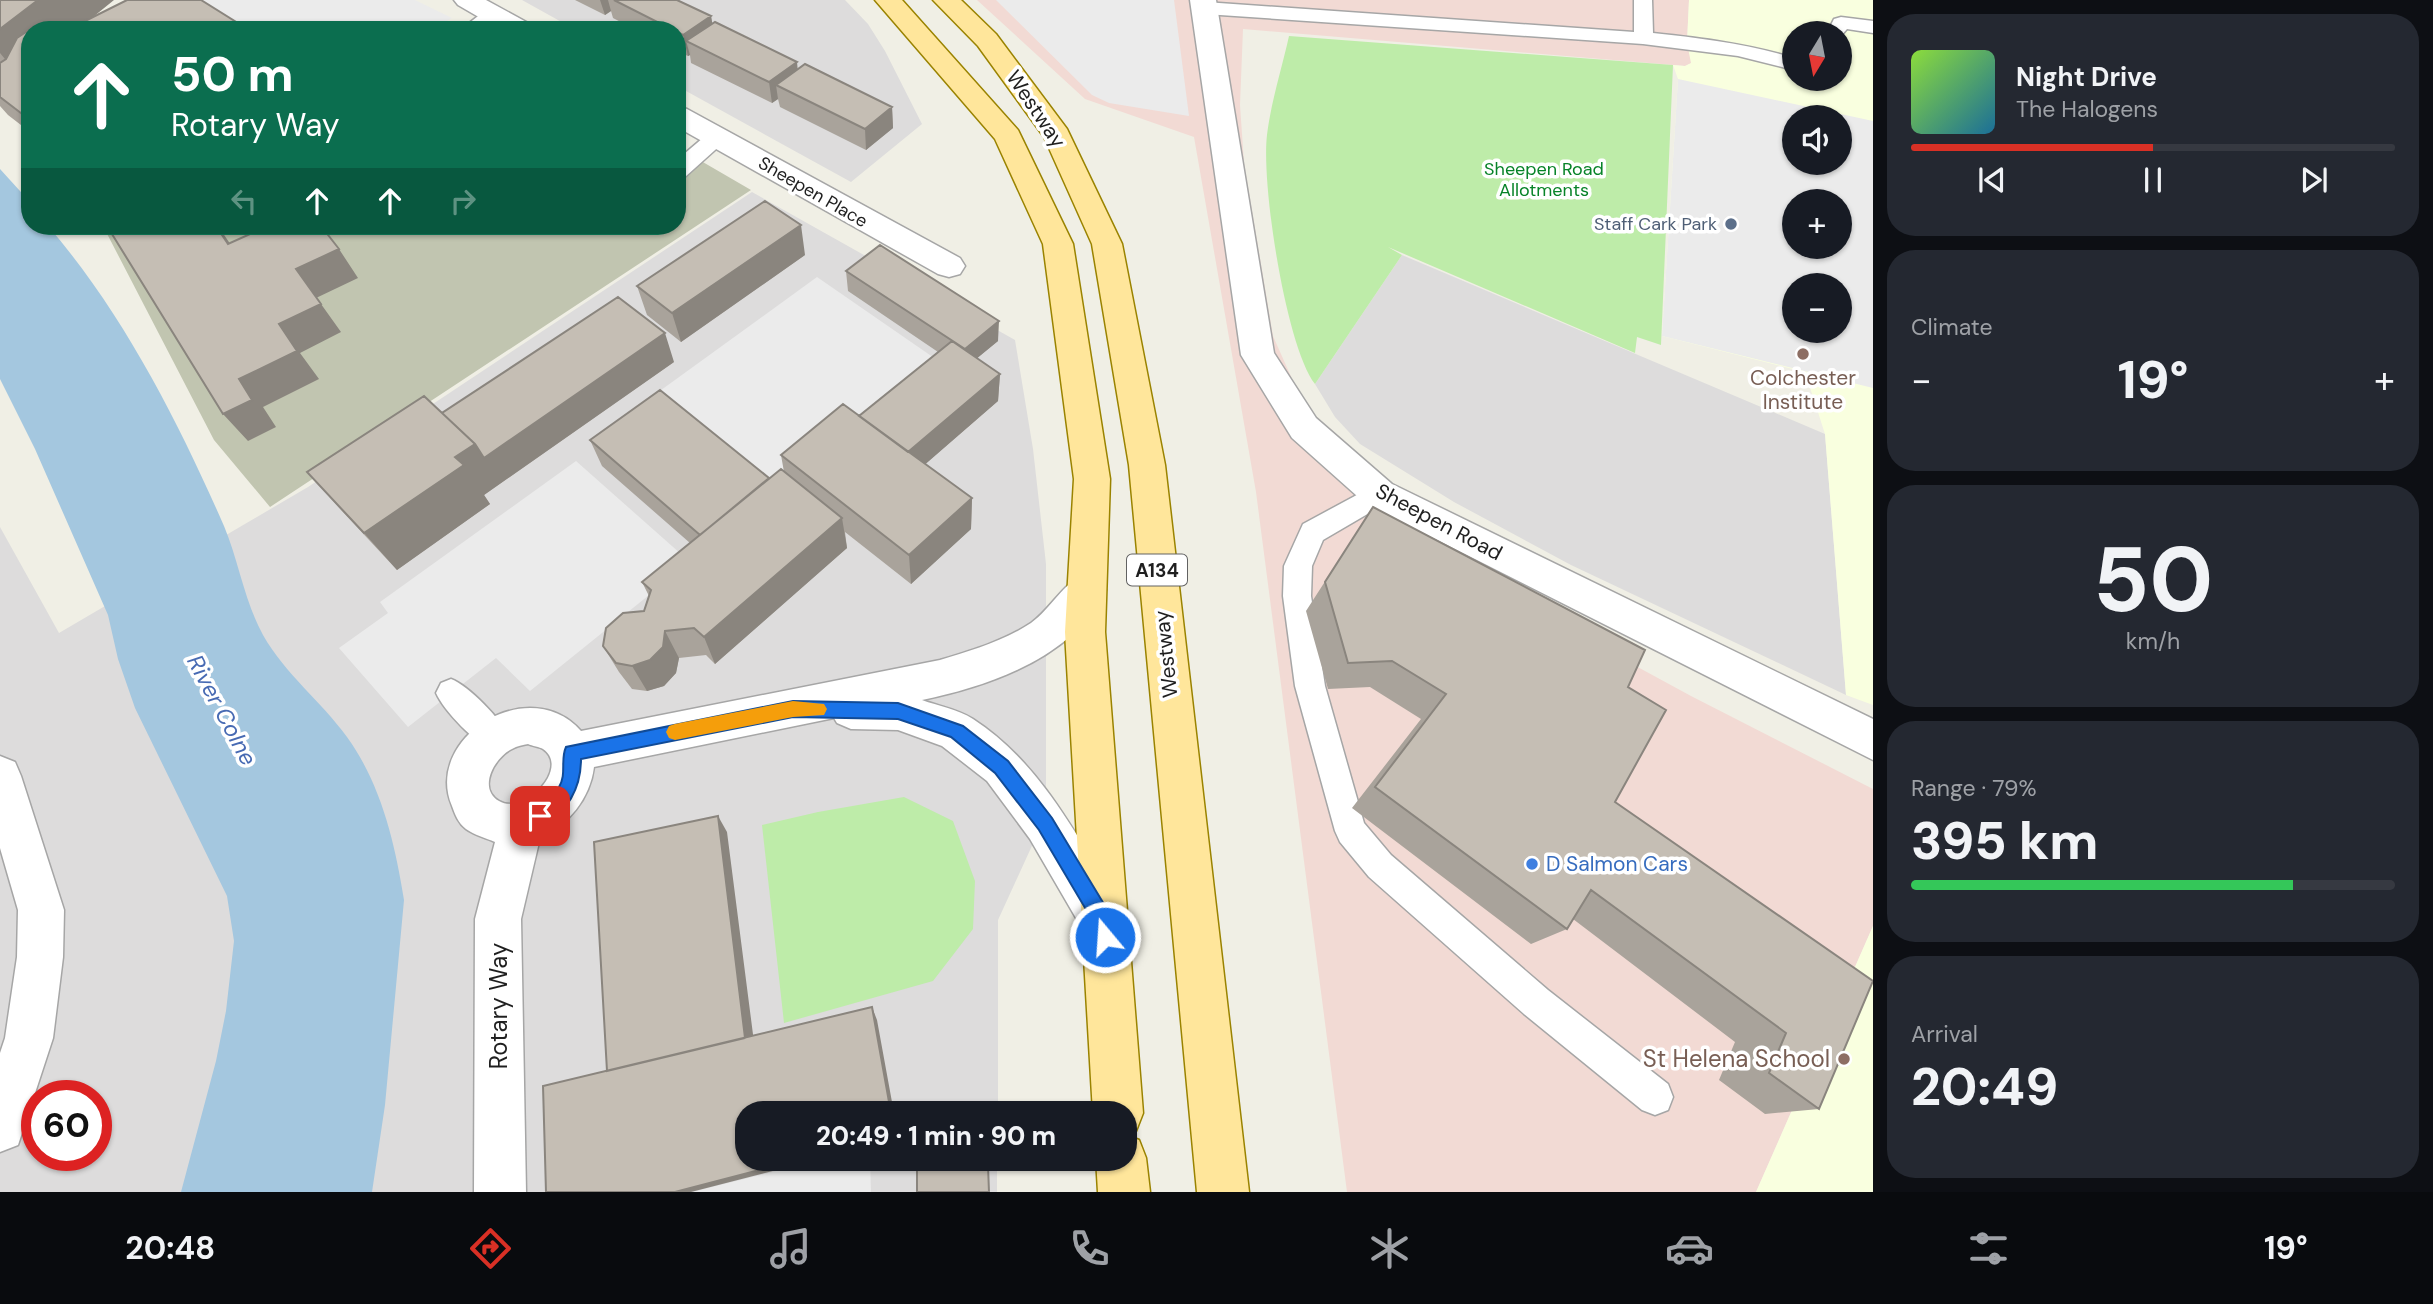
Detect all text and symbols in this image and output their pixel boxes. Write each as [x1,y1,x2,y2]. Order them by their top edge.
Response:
north arrow [1782,21,1852,91]
map controls [1782,21,1852,343]
text: 50 m [171,42,294,106]
icon: ahead [56,49,147,140]
text: Night Drive [2016,60,2157,94]
street label: Westway [1000,65,1072,154]
text: The Halogens [2016,94,2158,124]
text: Rotary Way [171,104,340,146]
button: sound [1782,105,1852,175]
street label: Sheepen Place [754,151,872,233]
park label: Sheepen Road Allotments [1484,157,1604,202]
icon: previous [1973,161,2011,199]
icon: pause [2134,161,2172,199]
icon: next [2295,161,2333,199]
icon: left [225,182,263,220]
icon: ahead [298,182,336,220]
icon: ahead [371,182,409,220]
icon: right [444,182,482,220]
button: + [1782,189,1852,259]
place label: Staff Cark Park [1594,212,1717,236]
marker: Staff Cark Park [1723,216,1739,232]
button: − [1782,273,1852,343]
text: Climate [1911,312,1993,342]
marker: Colchester Institute [1795,346,1811,362]
text: 19° [2117,346,2189,414]
text: − [1911,355,1932,405]
text: + [2374,355,2395,405]
place label: Colchester Institute [1750,364,1856,416]
street label: Sheepen Road [1371,477,1507,567]
text: 50 [2093,521,2213,639]
road number: A134 [1127,554,1187,586]
street label: Westway [1147,608,1185,699]
text: km/h [2126,626,2180,656]
water label: River Colne [180,649,264,771]
text: Range · 79% [1911,773,2037,803]
pin [510,786,570,846]
icon: arrive [521,797,559,835]
text: 395 km [1911,807,2098,875]
place label: D Salmon Cars [1546,850,1688,878]
marker: D Salmon Cars [1524,856,1540,872]
position arrow [1068,900,1142,974]
street label: Rotary Way [483,943,514,1069]
text: Arrival [1911,1019,1978,1049]
place label: St Helena School [1643,1043,1830,1074]
marker: St Helena School [1836,1051,1852,1067]
text: 20:49 [1911,1053,2058,1121]
speed limit sign: 60 [21,1080,112,1171]
text: 20:49 · 1 min · 90 m [816,1119,1056,1153]
icon: directions [466,1224,515,1273]
icon: music [766,1224,815,1273]
icon: phone [1065,1224,1114,1273]
icon: climate [1365,1224,1414,1273]
icon: car [1665,1224,1714,1273]
icon: filters [1964,1224,2013,1273]
text: 20:48 [125,1227,215,1269]
text: 19° [2264,1227,2308,1269]

